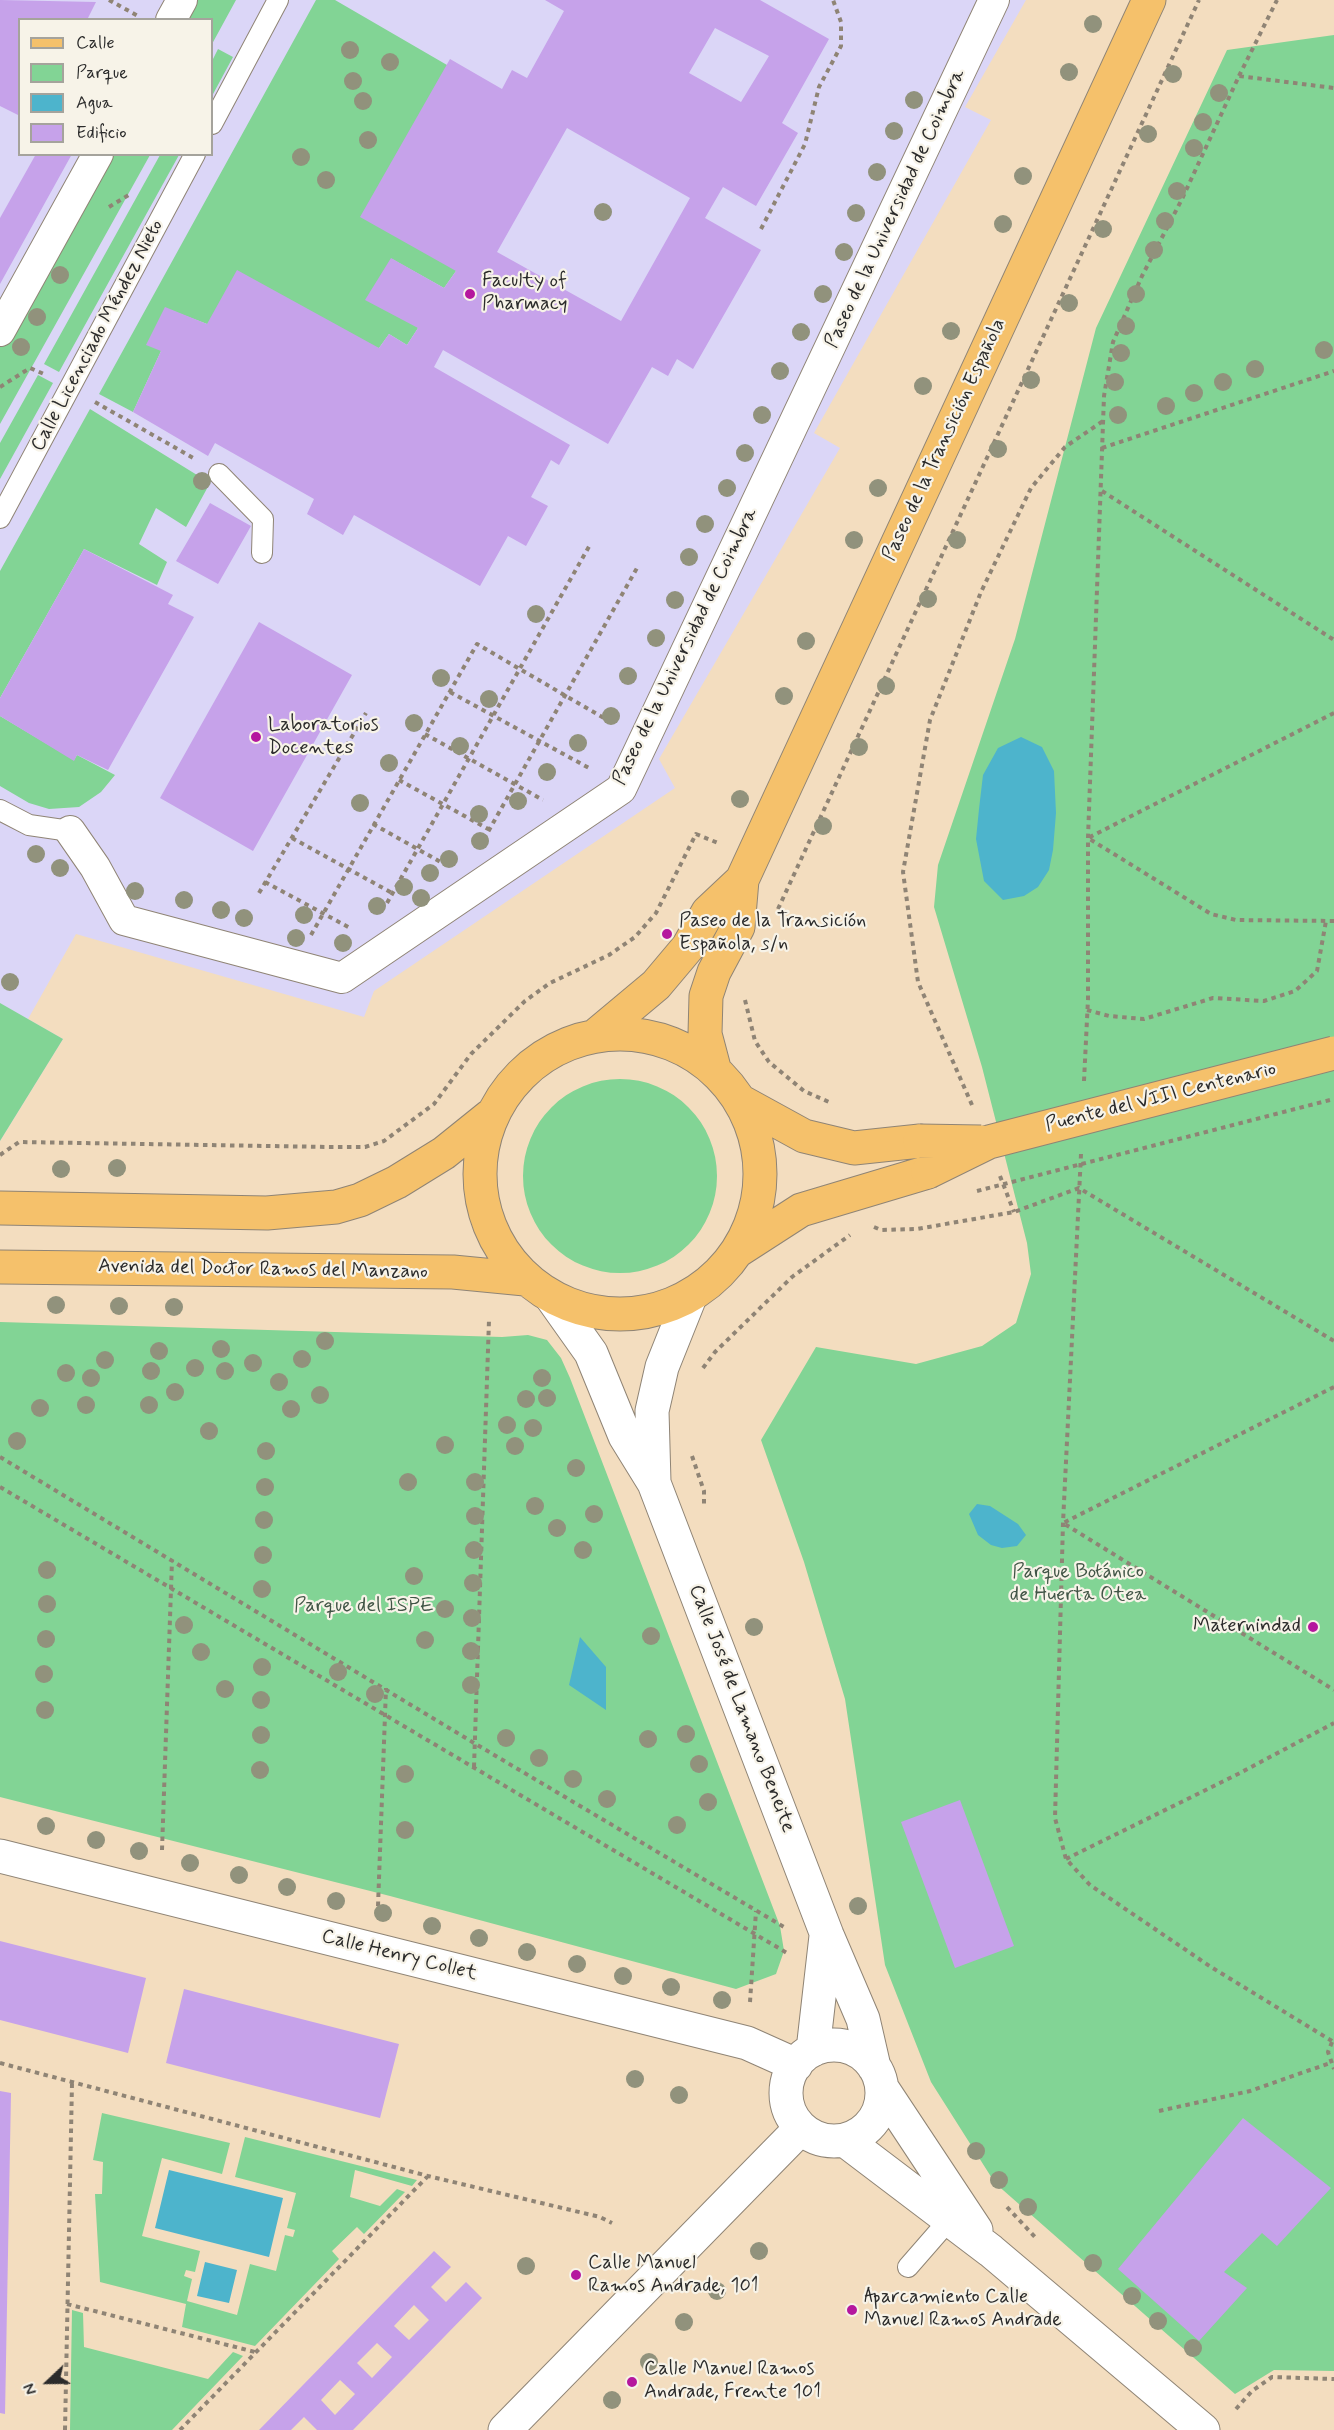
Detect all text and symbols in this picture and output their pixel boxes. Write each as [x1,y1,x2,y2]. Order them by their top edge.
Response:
legend [18,18,213,156]
text: Calle [76,31,115,55]
text: Parque [76,61,128,85]
street label: Paseo de la Universidad de Coimbra [821,66,971,352]
text: Agua [76,91,113,115]
text: Edificio [76,121,127,145]
street label: Calle Licenciado Méndez Nieto [27,216,169,456]
place label: Faculty of Pharmacy [482,270,568,317]
marker: Faculty of Pharmacy [463,287,477,301]
street label: Paseo de la Transición Española [878,315,1012,565]
street label: Paseo de la Universidad de Coimbra [608,505,764,789]
place label: Laboratorios Docentes [268,714,379,761]
marker: Laboratorios Docentes [249,730,263,744]
place label: Paseo de la Transición Española, s/n [679,910,866,957]
marker: Paseo de la Transición Española, s/n [660,927,674,941]
street label: Puente del VIII Centenario [1043,1058,1279,1138]
street label: Avenida del Doctor Ramos del Manzano [98,1255,428,1285]
park label: Parque Botánico de Huerta Otea [1010,1561,1146,1608]
street label: Calle José de Lamano Beneite [683,1582,799,1836]
park label: Parque del ISPE [294,1595,434,1619]
place label: Maternindad [1193,1615,1301,1639]
marker: Maternindad [1306,1620,1320,1634]
street label: Calle Henry Collet [319,1925,479,1987]
place label: Calle Manuel Ramos Andrade, 101 [588,2252,759,2299]
marker: Calle Manuel Ramos Andrade, 101 [569,2268,583,2282]
place label: Aparcamiento Calle Manuel Ramos Andrade [864,2286,1062,2333]
marker: Aparcamiento Calle Manuel Ramos Andrade [845,2303,859,2317]
north arrow [18,2352,78,2412]
place label: Calle Manuel Ramos Andrade, Frente 101 [644,2358,821,2405]
marker: Calle Manuel Ramos Andrade, Frente 101 [625,2375,639,2389]
text: N [19,2380,43,2398]

